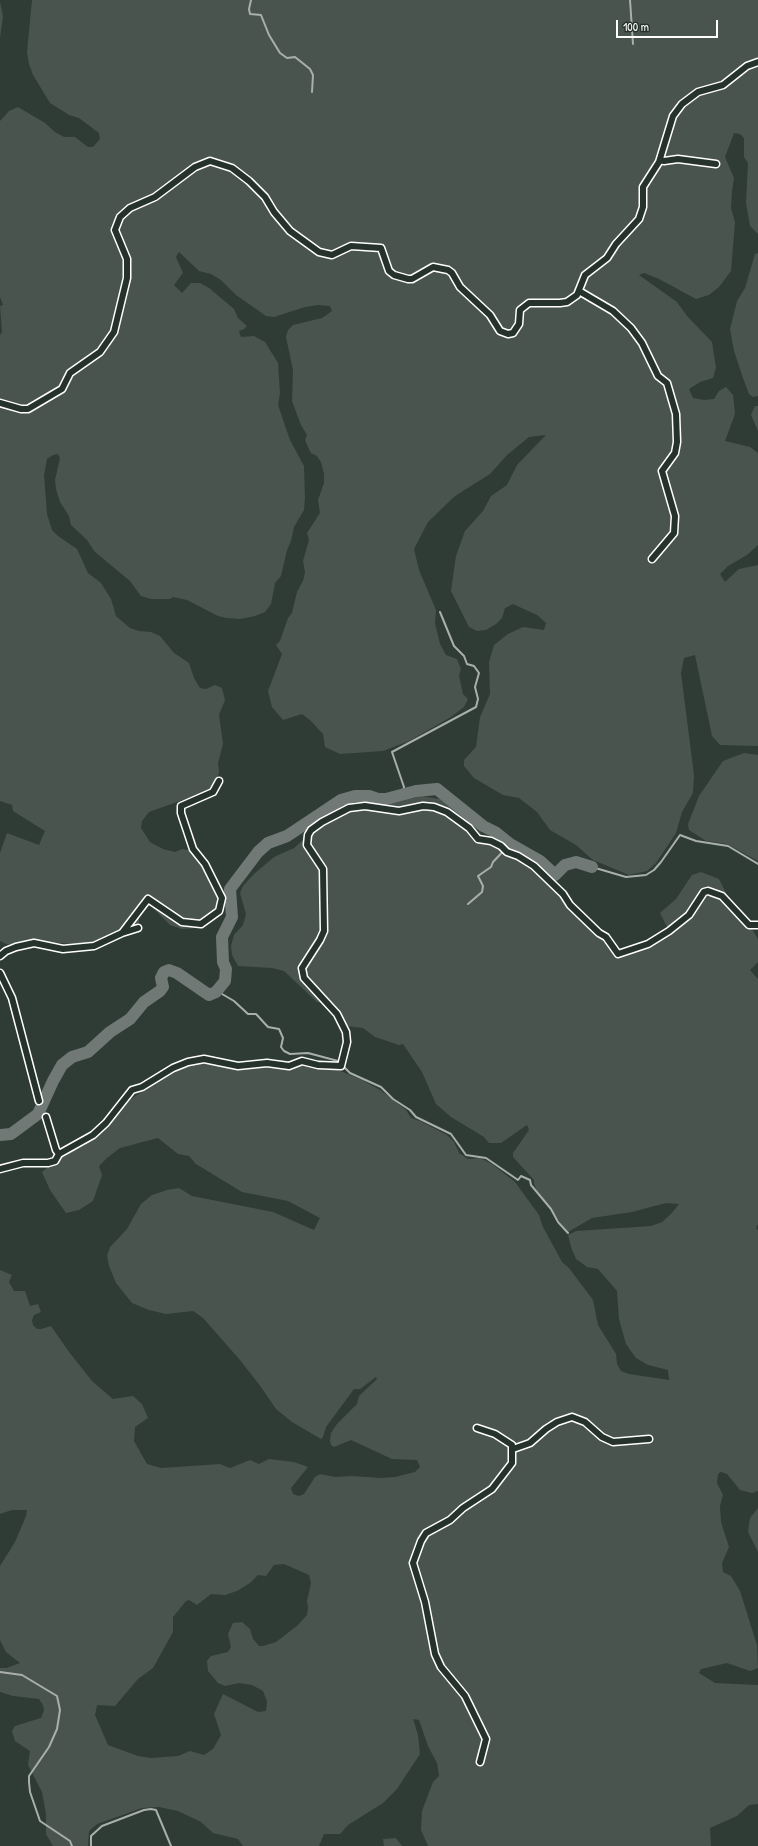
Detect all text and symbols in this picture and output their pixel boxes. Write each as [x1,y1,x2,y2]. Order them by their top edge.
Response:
scale bar [618,12,720,38]
text: 100 m [623,18,649,35]

